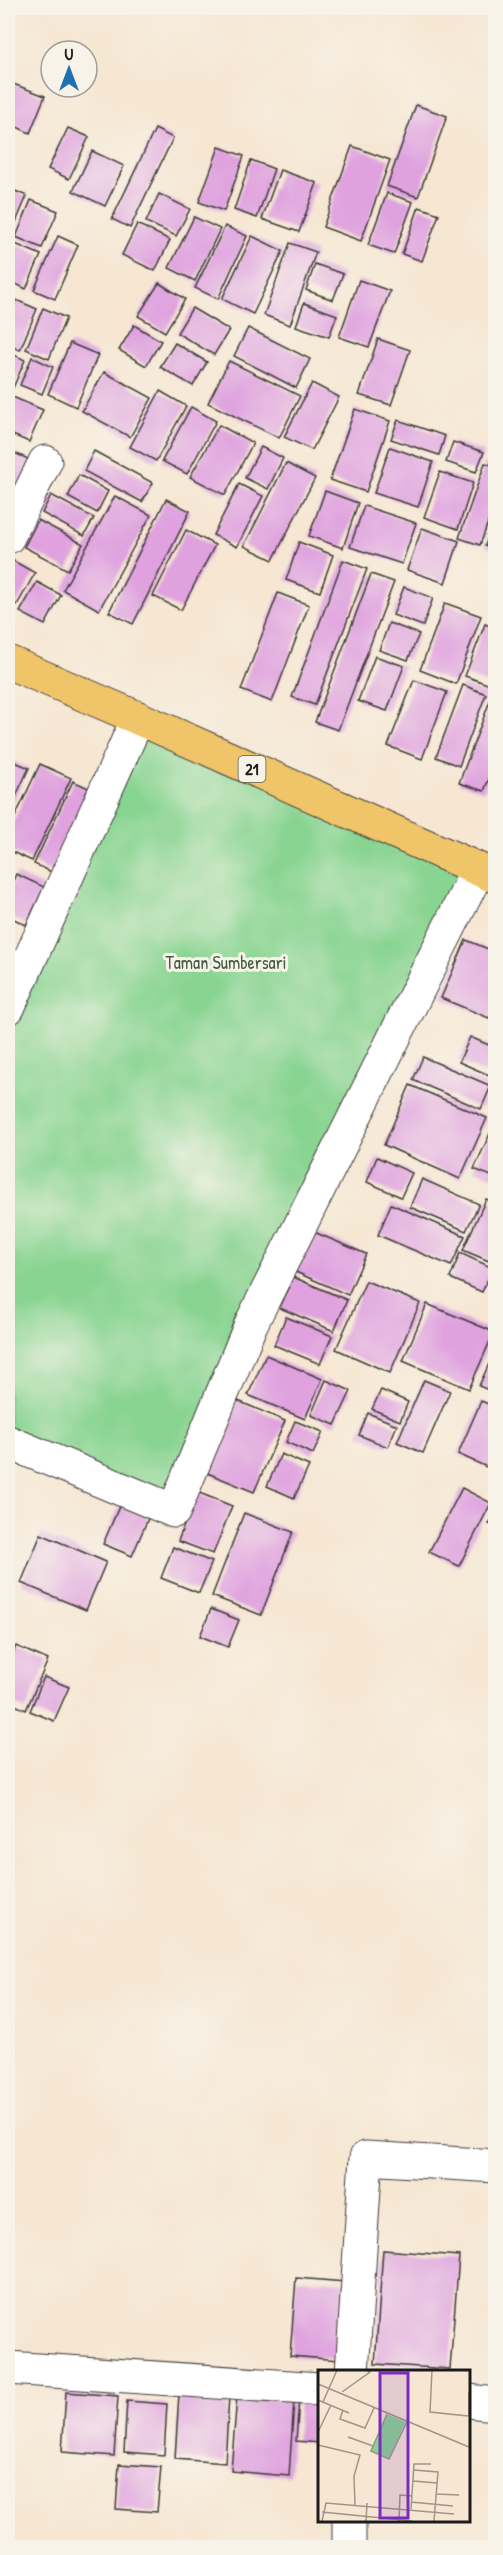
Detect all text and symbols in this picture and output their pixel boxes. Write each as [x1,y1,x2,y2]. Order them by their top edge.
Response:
north arrow [39,39,99,99]
text: U [65,43,74,65]
road number: 21 [238,756,266,782]
park label: Taman Sumbersari [165,950,287,975]
inset map [318,2370,470,2522]

